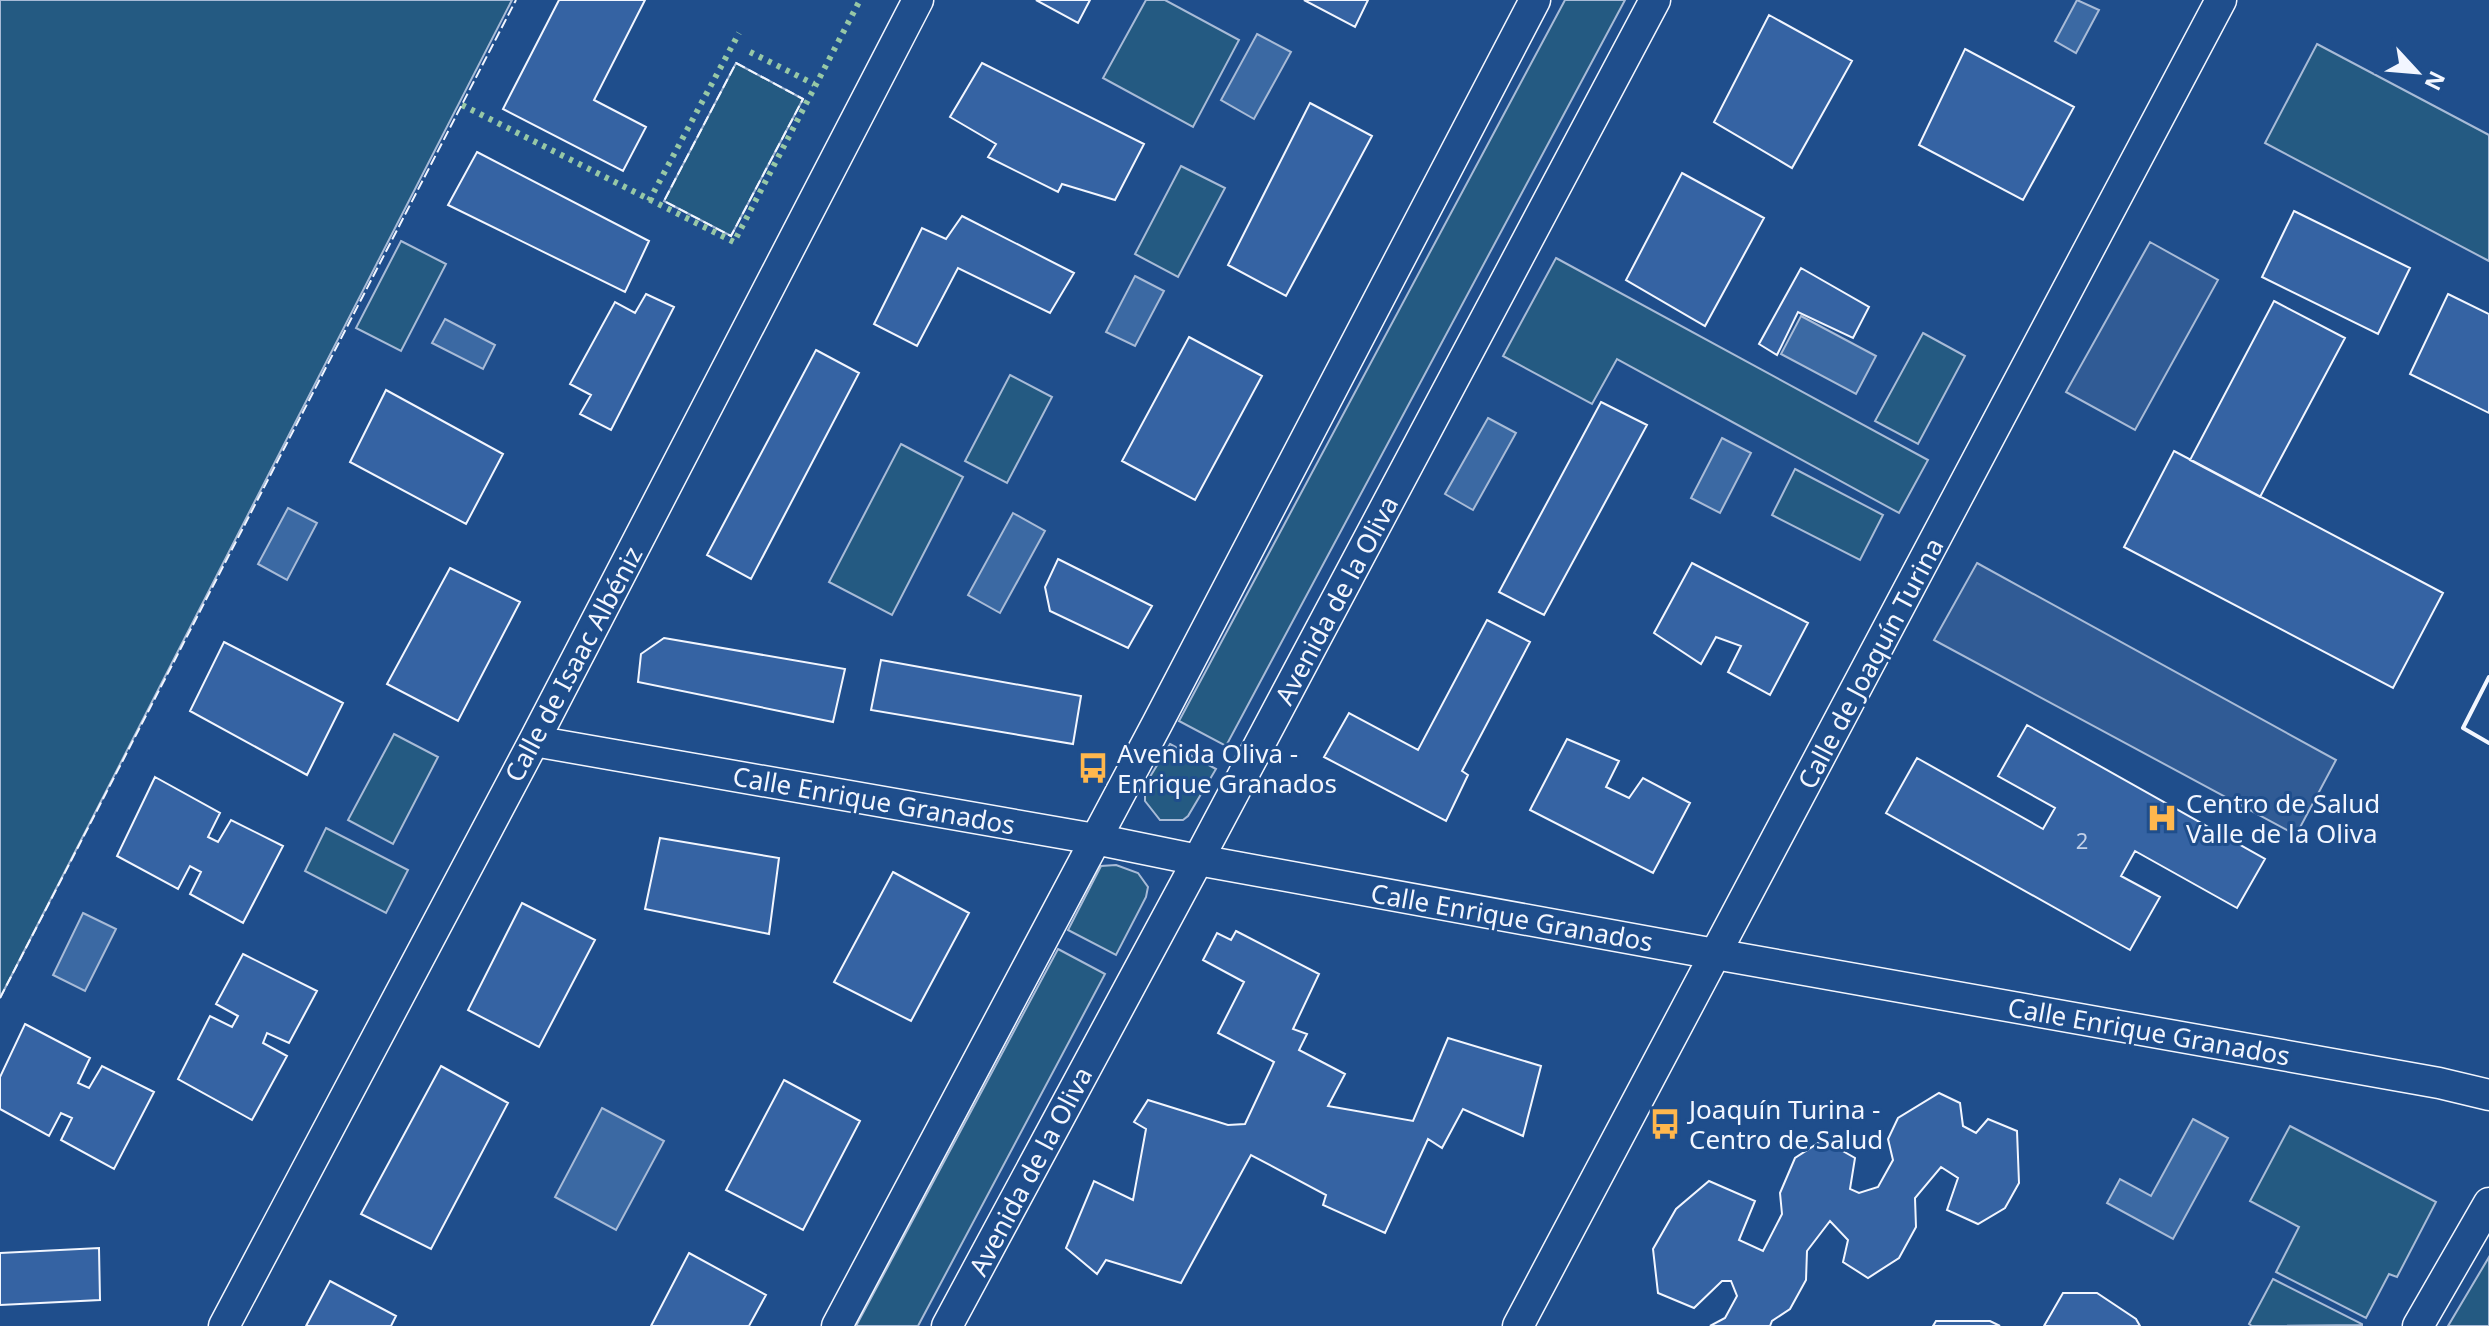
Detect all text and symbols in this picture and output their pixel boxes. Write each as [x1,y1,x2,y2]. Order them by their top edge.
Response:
north arrow [2377,32,2457,112]
text: N [2418,67,2453,96]
street label: Avenida de la Oliva [1266,489,1406,711]
street label: Calle de Joaquín Turina [1788,531,1952,795]
street label: Calle de Isaac Albéniz [496,540,650,788]
place label: Avenida Oliva - Enrique Granados [1117,735,1337,801]
bus stop icon: Avenida Oliva - Enrique Granados [1076,751,1110,785]
street label: Calle Enrique Granados [730,757,1018,843]
place label: Centro de Salud Valle de la Oliva [2186,785,2380,851]
hospital icon: Centro de Salud Valle de la Oliva [2145,801,2179,835]
house number: 2 [2076,825,2088,855]
street label: Calle Enrique Granados [1368,874,1656,960]
street label: Calle Enrique Granados [2005,988,2293,1074]
street label: Avenida de la Oliva [960,1060,1100,1282]
place label: Joaquín Turina - Centro de Salud [1686,1091,1883,1157]
bus stop icon: Joaquín Turina - Centro de Salud [1648,1107,1682,1141]

